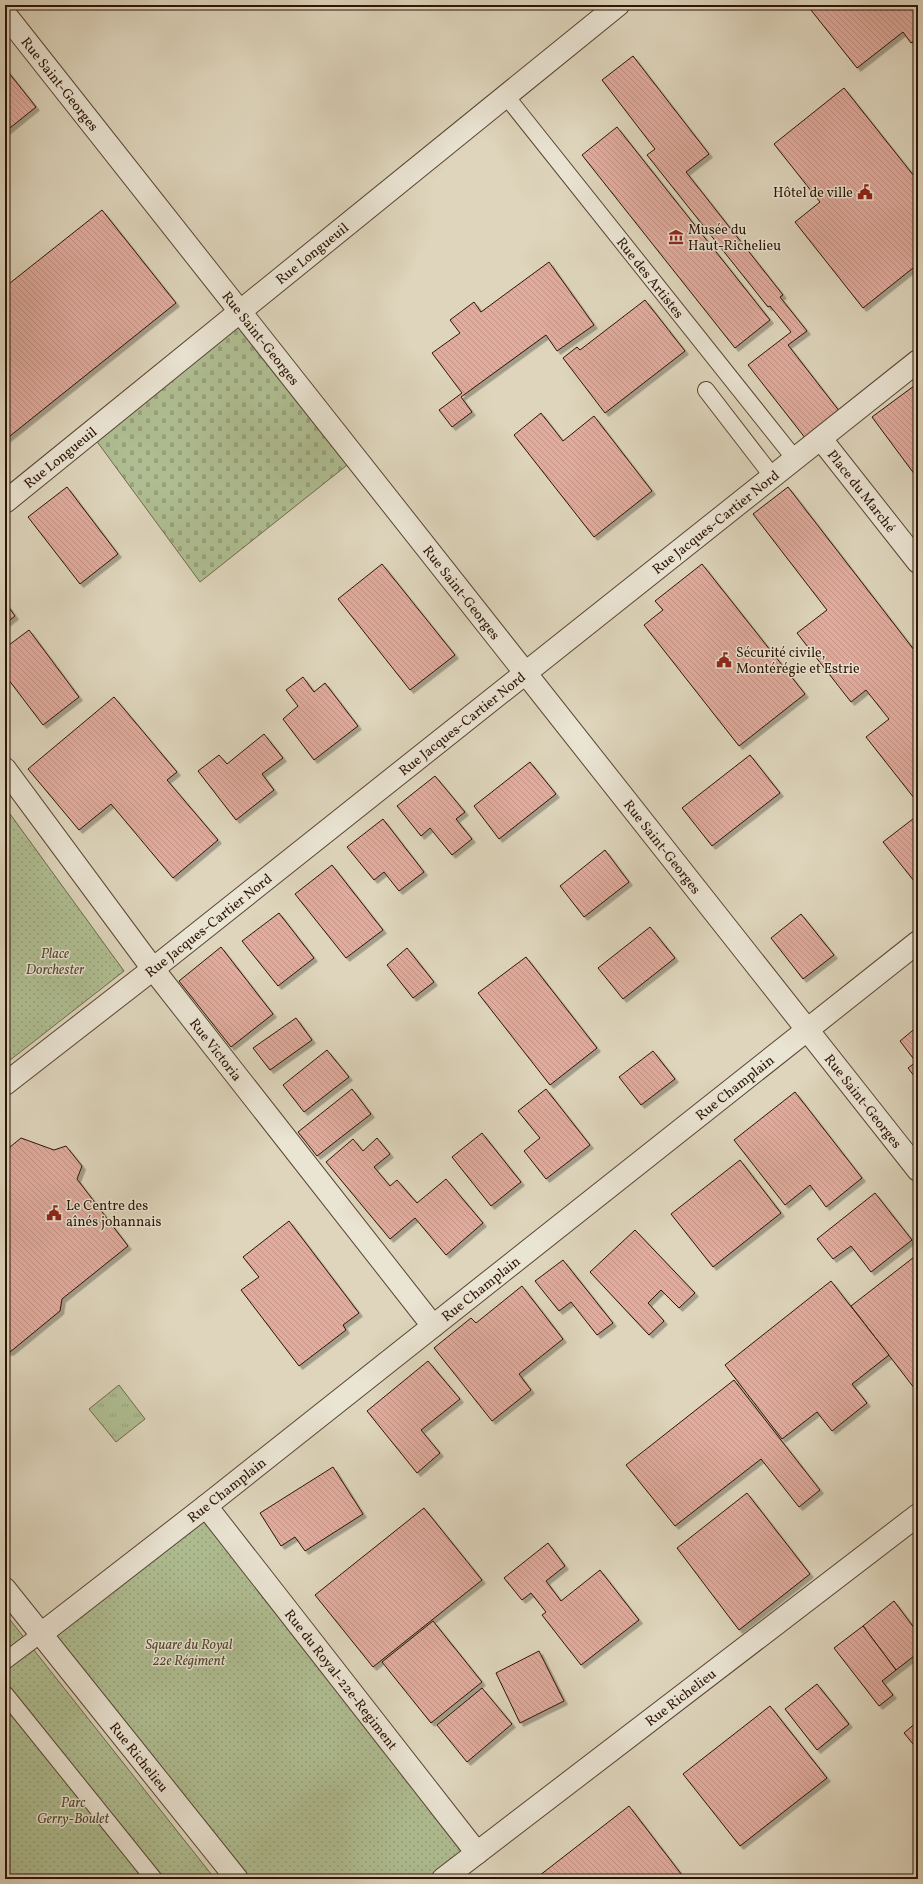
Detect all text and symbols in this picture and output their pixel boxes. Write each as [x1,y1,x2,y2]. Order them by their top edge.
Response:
street label: Rue Saint-Georges [16,34,102,136]
public building icon: Hôtel de ville [856,183,874,201]
place label: Hôtel de ville [773,184,853,203]
street label: Rue Longueuil [272,219,353,290]
place label: Musée du Haut-Richelieu [688,221,781,256]
museum icon: Musée du Haut-Richelieu [667,228,685,246]
street label: Rue des Artistes [611,234,687,323]
street label: Rue Saint-Georges [217,288,303,390]
street label: Rue Longueuil [21,423,101,494]
street label: Place du Marché [822,446,899,537]
street label: Rue Jacques-Cartier Nord [649,467,784,579]
street label: Rue Saint-Georges [418,542,504,644]
place label: Sécurité civile, Montérégie et Estrie [736,644,860,679]
public building icon: Sécurité civile, Montérégie et Estrie [715,651,733,669]
street label: Rue Jacques-Cartier Nord [395,668,530,781]
street label: Rue Saint-Georges [618,797,705,899]
street label: Rue Jacques-Cartier Nord [142,870,277,983]
park label: Place Dorchester [26,945,85,980]
street label: Rue Victoria [184,1015,246,1086]
street label: Rue Champlain [692,1051,779,1126]
street label: Rue Saint-Georges [819,1051,905,1153]
place label: Le Centre des aînés johannais [66,1197,161,1232]
public building icon: Le Centre des aînés johannais [45,1204,63,1222]
street label: Rue Champlain [438,1253,525,1327]
street label: Rue Champlain [184,1454,271,1528]
street label: Rue du Royal-22e-Regiment [279,1606,401,1755]
park label: Square du Royal 22e Régiment [145,1636,233,1671]
street label: Rue Richelieu [642,1665,721,1732]
street label: Rue Richelieu [104,1719,172,1797]
park label: Parc Gerry-Boulet [37,1794,109,1829]

